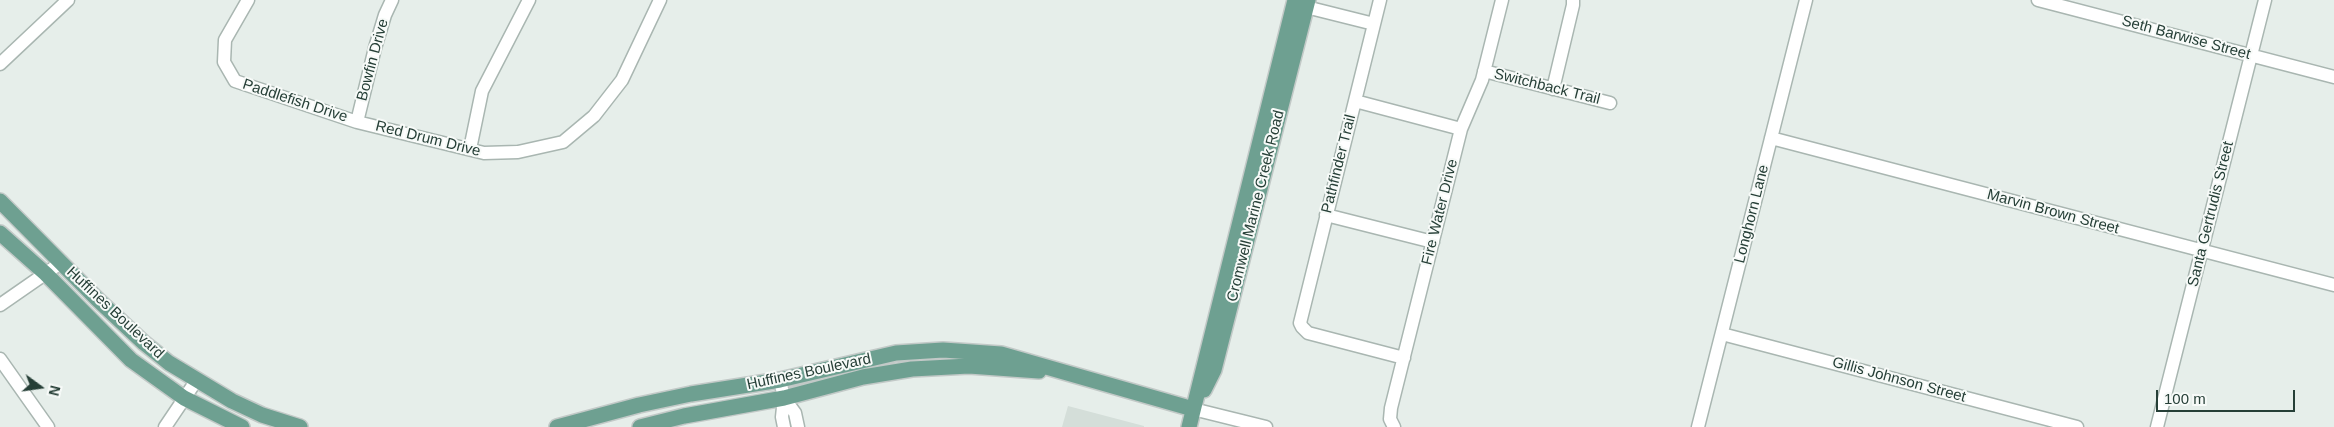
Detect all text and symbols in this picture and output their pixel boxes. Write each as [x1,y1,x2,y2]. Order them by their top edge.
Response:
street label: Seth Barwise Street [2120,12,2252,64]
street label: Bowfin Drive [353,17,393,103]
street label: Switchback Trail [1492,65,1602,109]
street label: Paddlefish Drive [240,76,350,126]
street label: Cromwell Marine Creek Road [1223,108,1289,304]
street label: Pathfinder Trail [1318,113,1360,215]
street label: Red Drum Drive [374,117,482,161]
street label: Santa Gertrudis Street [2184,139,2238,289]
street label: Fire Water Drive [1418,157,1462,267]
street label: Longhorn Lane [1731,163,1773,265]
street label: Marvin Brown Street [1985,186,2121,238]
street label: Huffines Boulevard [63,263,167,363]
street label: Huffines Boulevard [745,350,873,394]
street label: Gillis Johnson Street [1830,354,1968,406]
north arrow [15,362,65,412]
scale bar [2159,380,2298,412]
text: N [46,384,64,397]
text: 100 m [2164,390,2206,407]

